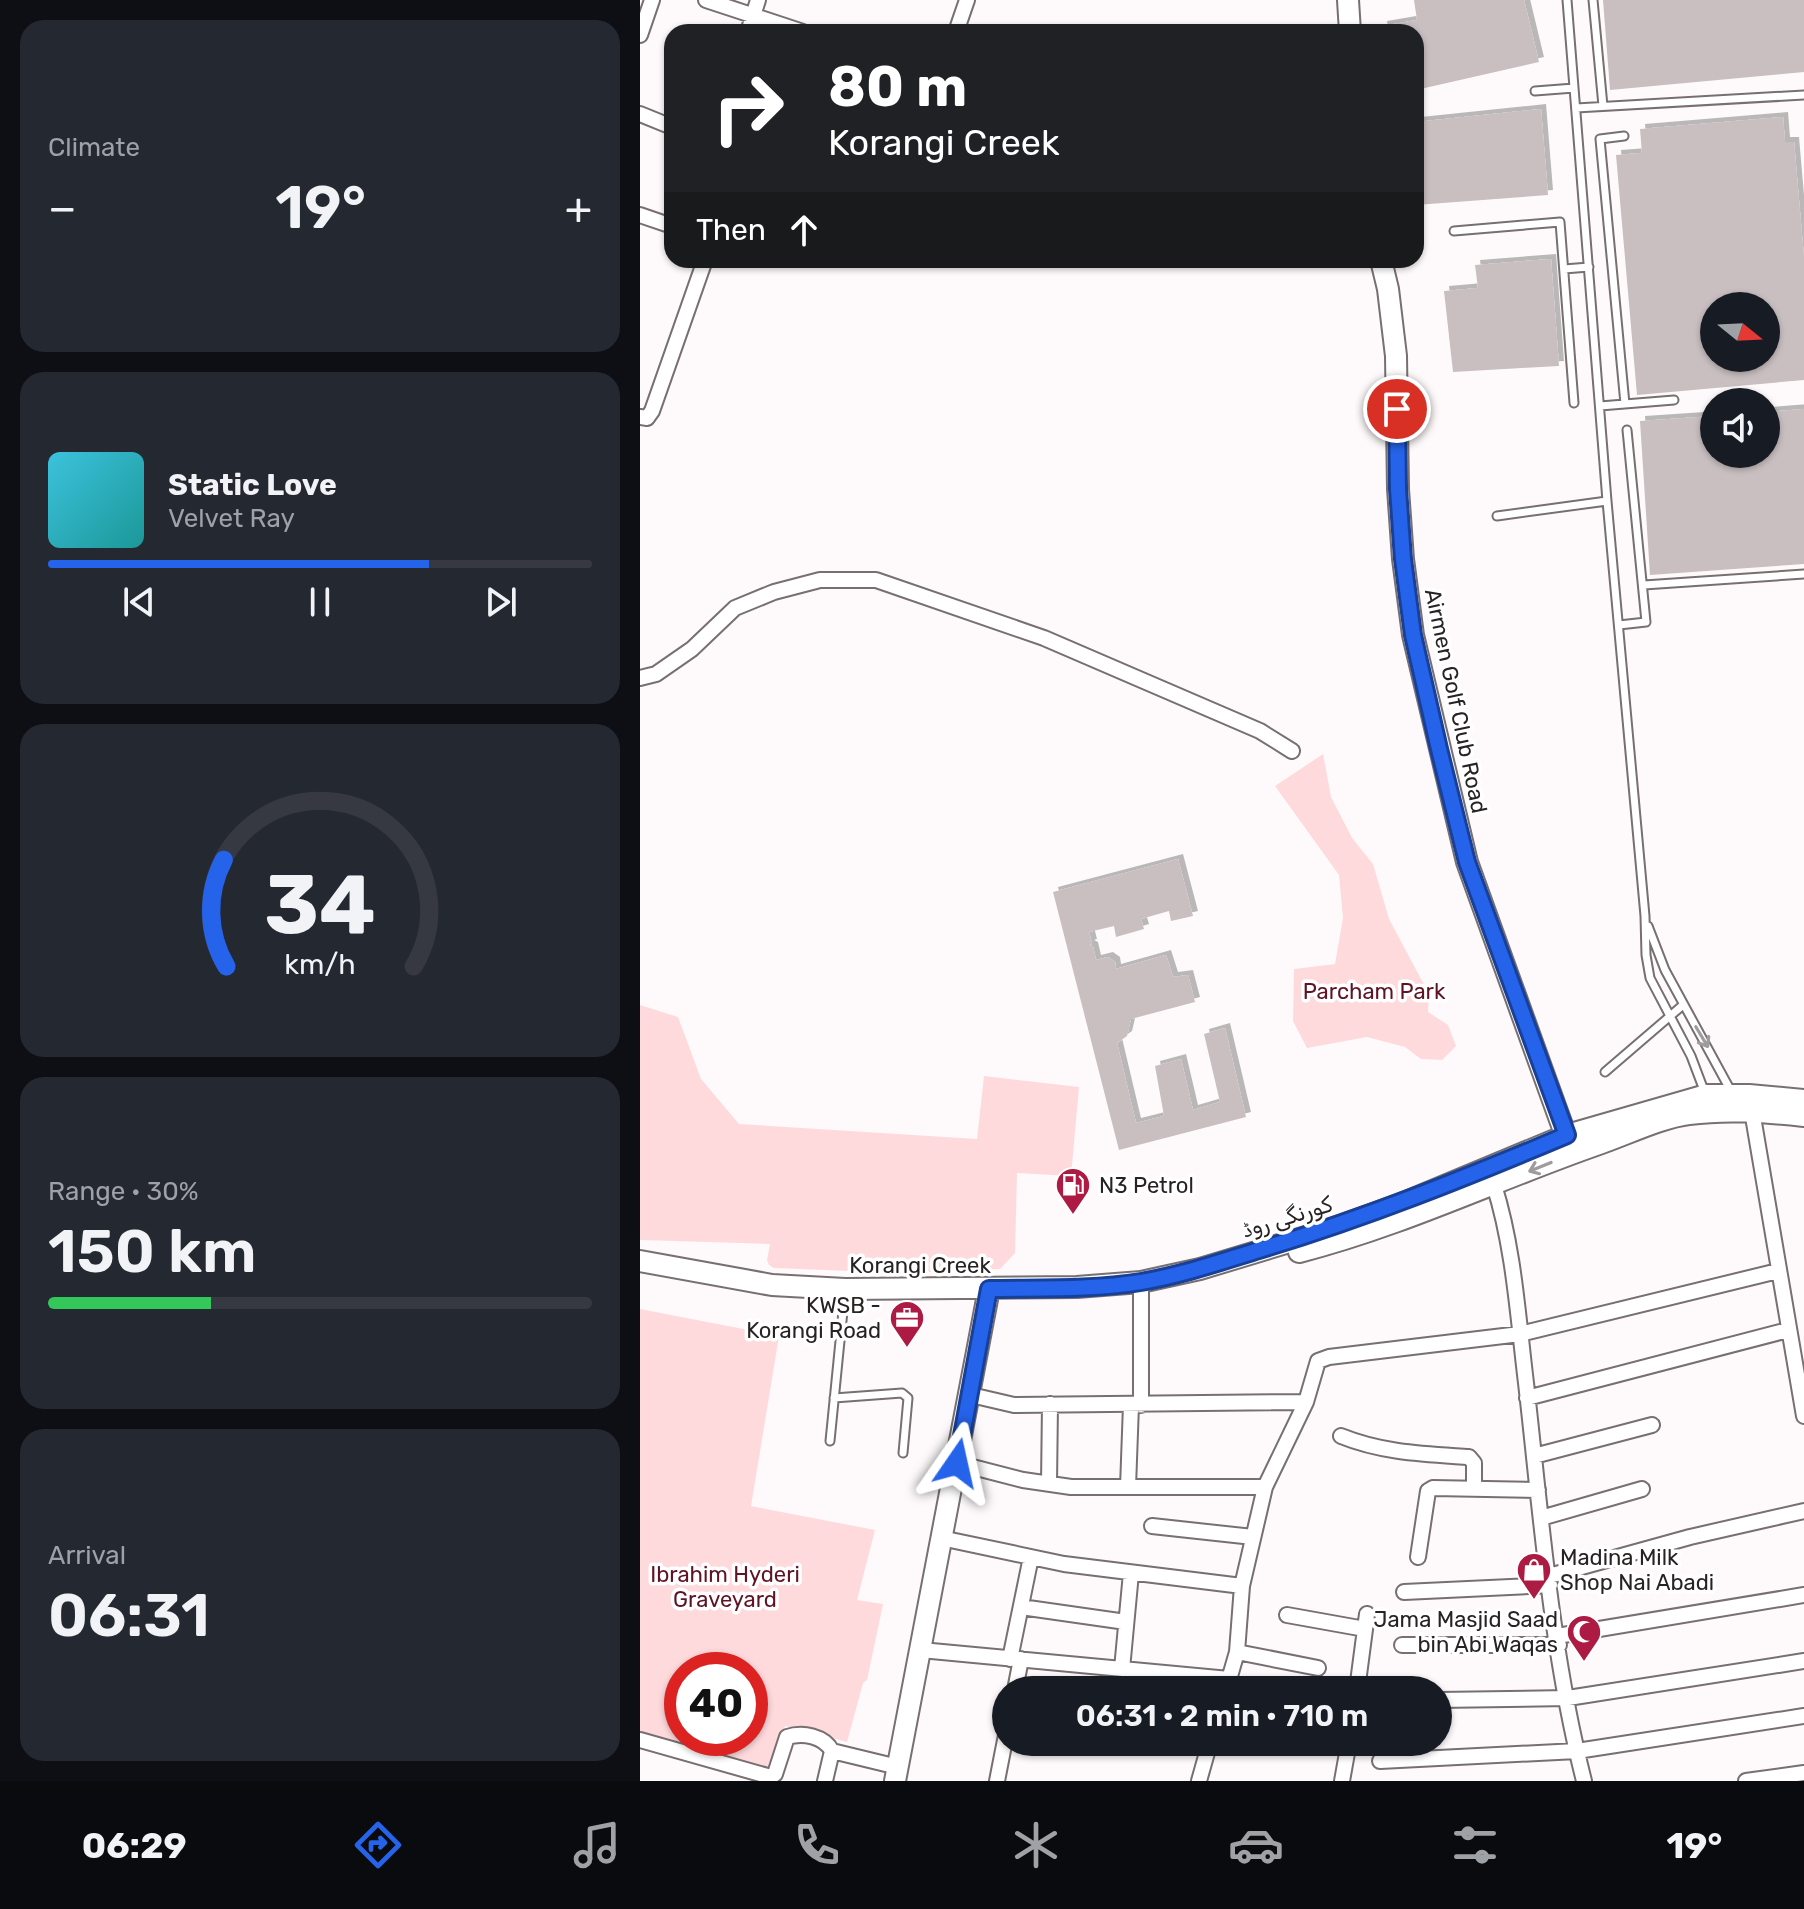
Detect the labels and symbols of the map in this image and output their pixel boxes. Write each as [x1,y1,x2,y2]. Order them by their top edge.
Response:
north arrow [1700,292,1780,372]
pin [1363,375,1431,443]
street label: Airmen Golf Club Road [1419,586,1493,816]
park label: Parcham Park [1303,978,1446,1005]
one-way arrow [1694,1025,1710,1048]
one-way arrow [1528,1160,1553,1175]
fuel station icon: N3 Petrol [1054,1166,1092,1216]
place label: N3 Petrol [1099,1172,1194,1199]
street label: کورنگی روڈ [1239,1190,1335,1243]
street label: Korangi Creek [849,1252,991,1279]
place label: KWSB - Korangi Road [746,1292,881,1344]
office icon: KWSB - Korangi Road [888,1299,926,1349]
position arrow [915,1421,999,1505]
place label: Madina Milk Shop Nai Abadi [1560,1544,1714,1596]
shop icon: Madina Milk Shop Nai Abadi [1515,1551,1553,1601]
park label: Ibrahim Hyderi Graveyard [650,1561,800,1613]
place label: Jama Masjid Saad bin Abi Waqas [1374,1606,1558,1658]
mosque icon: Jama Masjid Saad bin Abi Waqas [1565,1613,1603,1663]
speed limit sign: 40 [664,1652,768,1756]

